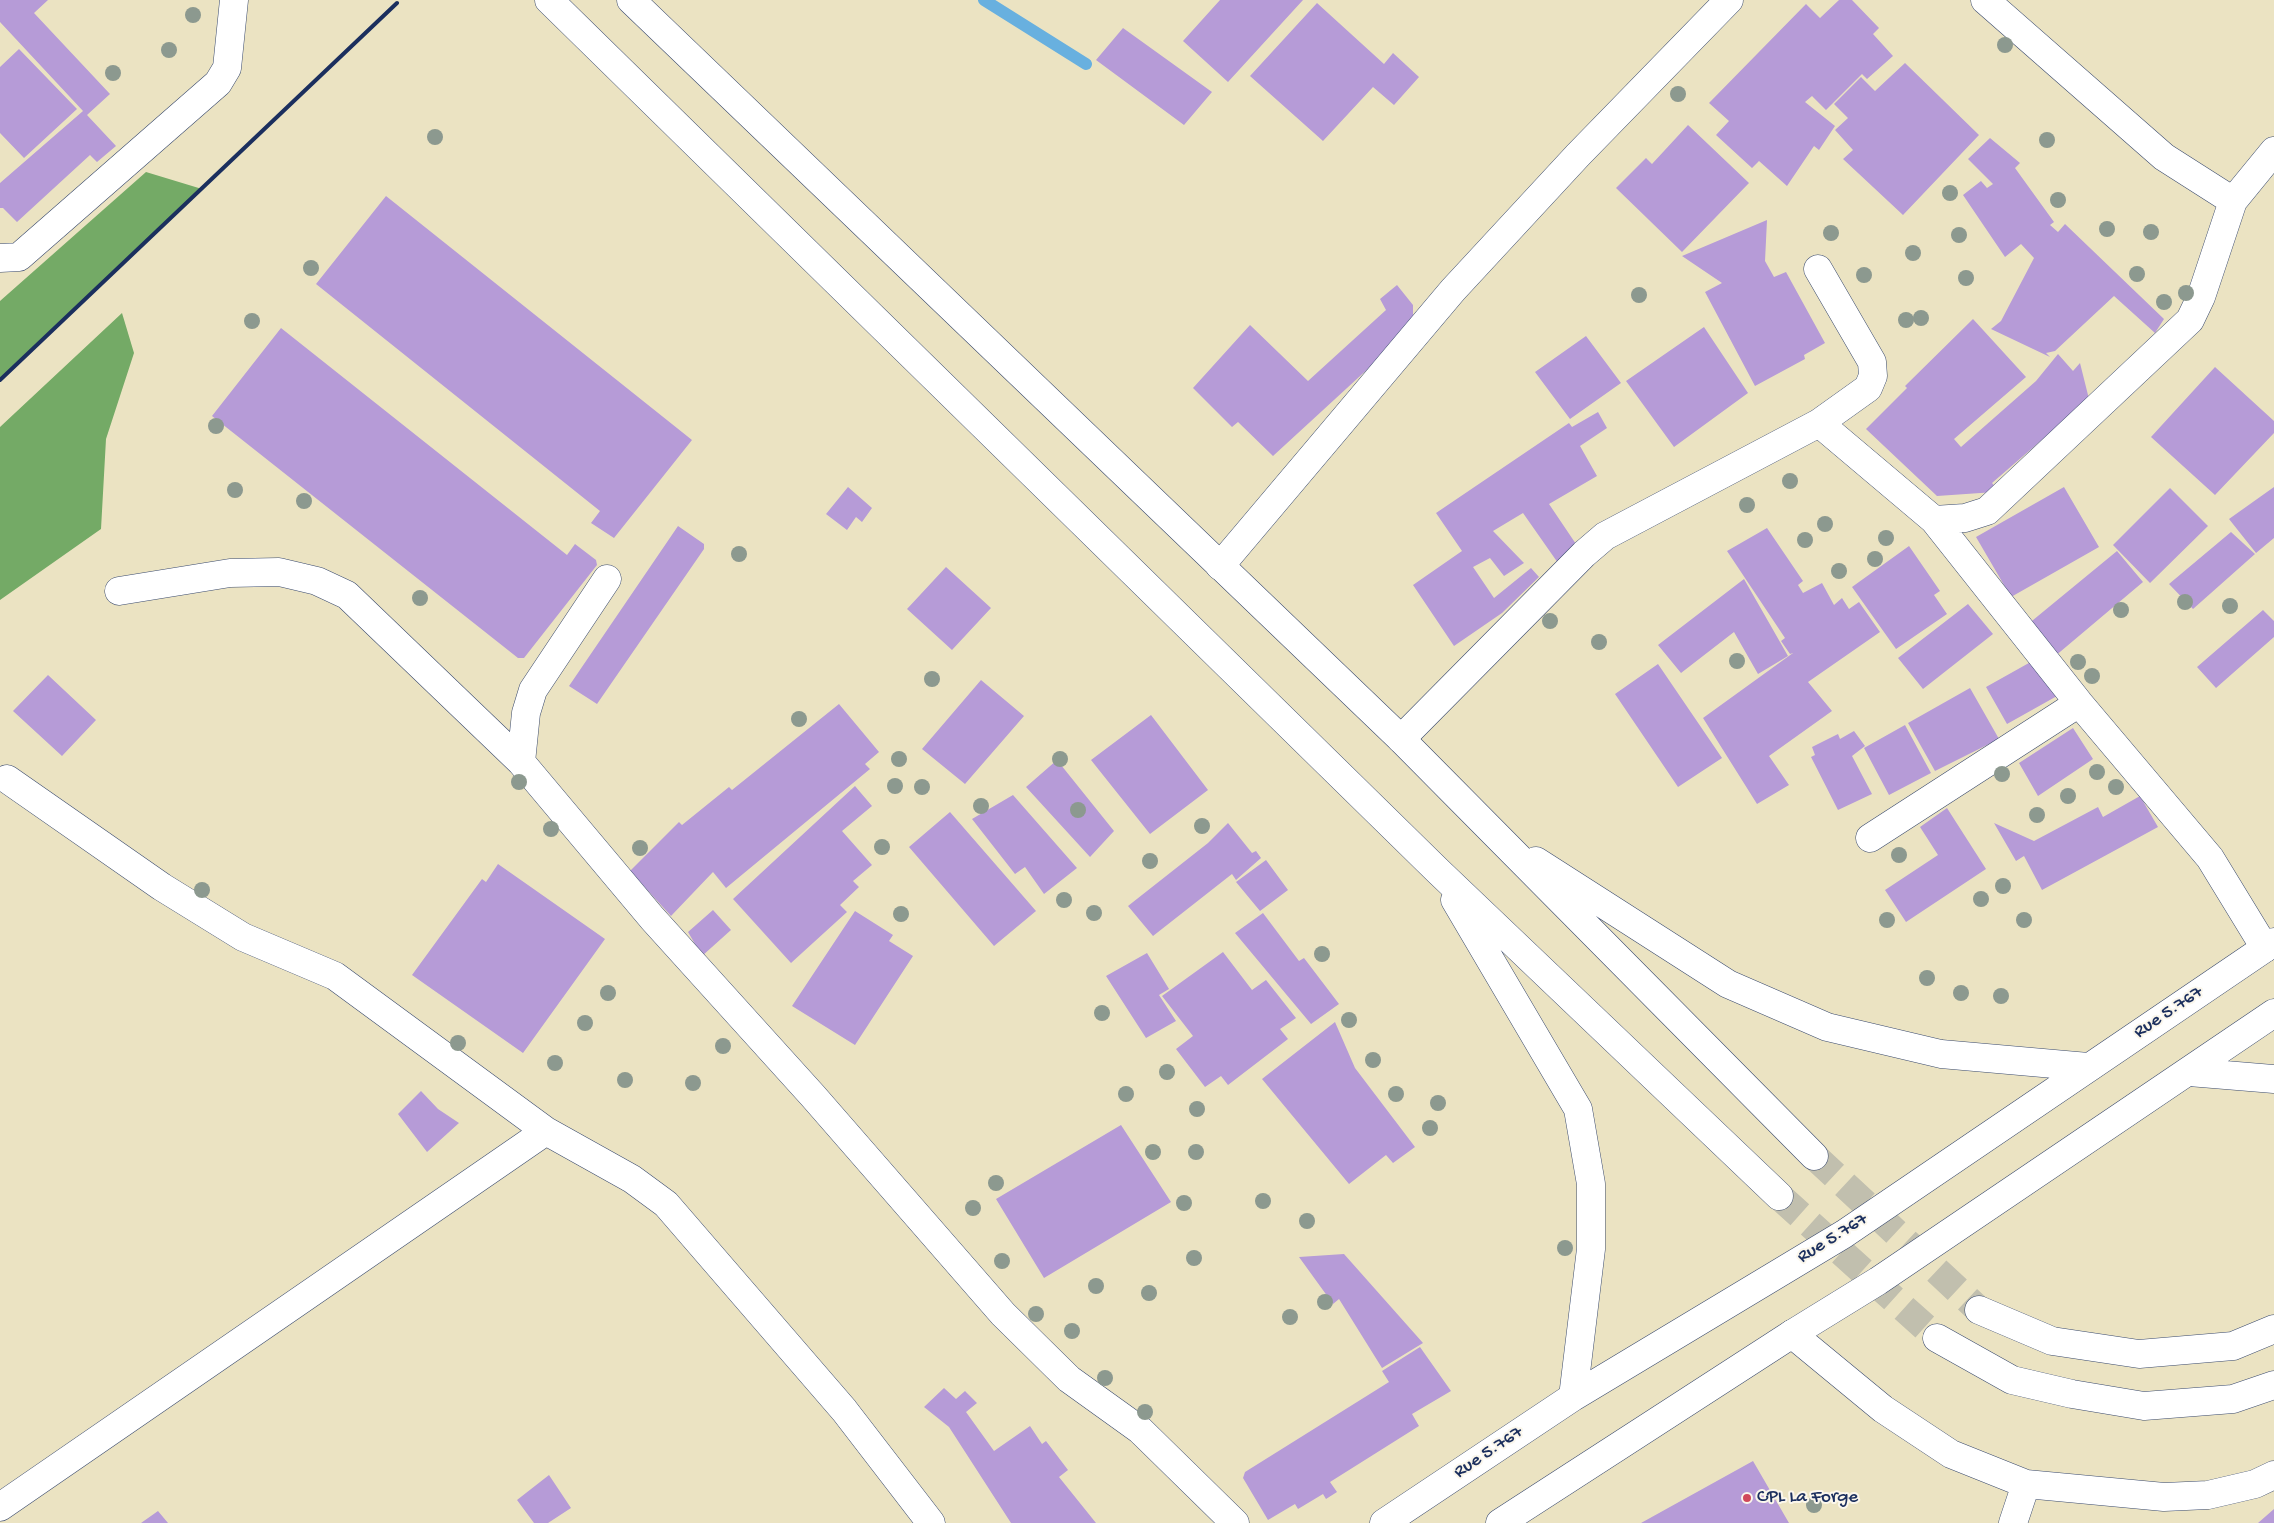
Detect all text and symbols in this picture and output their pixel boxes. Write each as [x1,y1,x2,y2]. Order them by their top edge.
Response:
street label: Rue 5.767 [2130,982,2208,1044]
street label: Rue 5.767 [1794,1209,1872,1269]
street label: Rue 5.767 [1450,1422,1528,1484]
place label: CPL La Forge [1757,1487,1858,1509]
marker: CPL La Forge [1741,1492,1753,1504]

